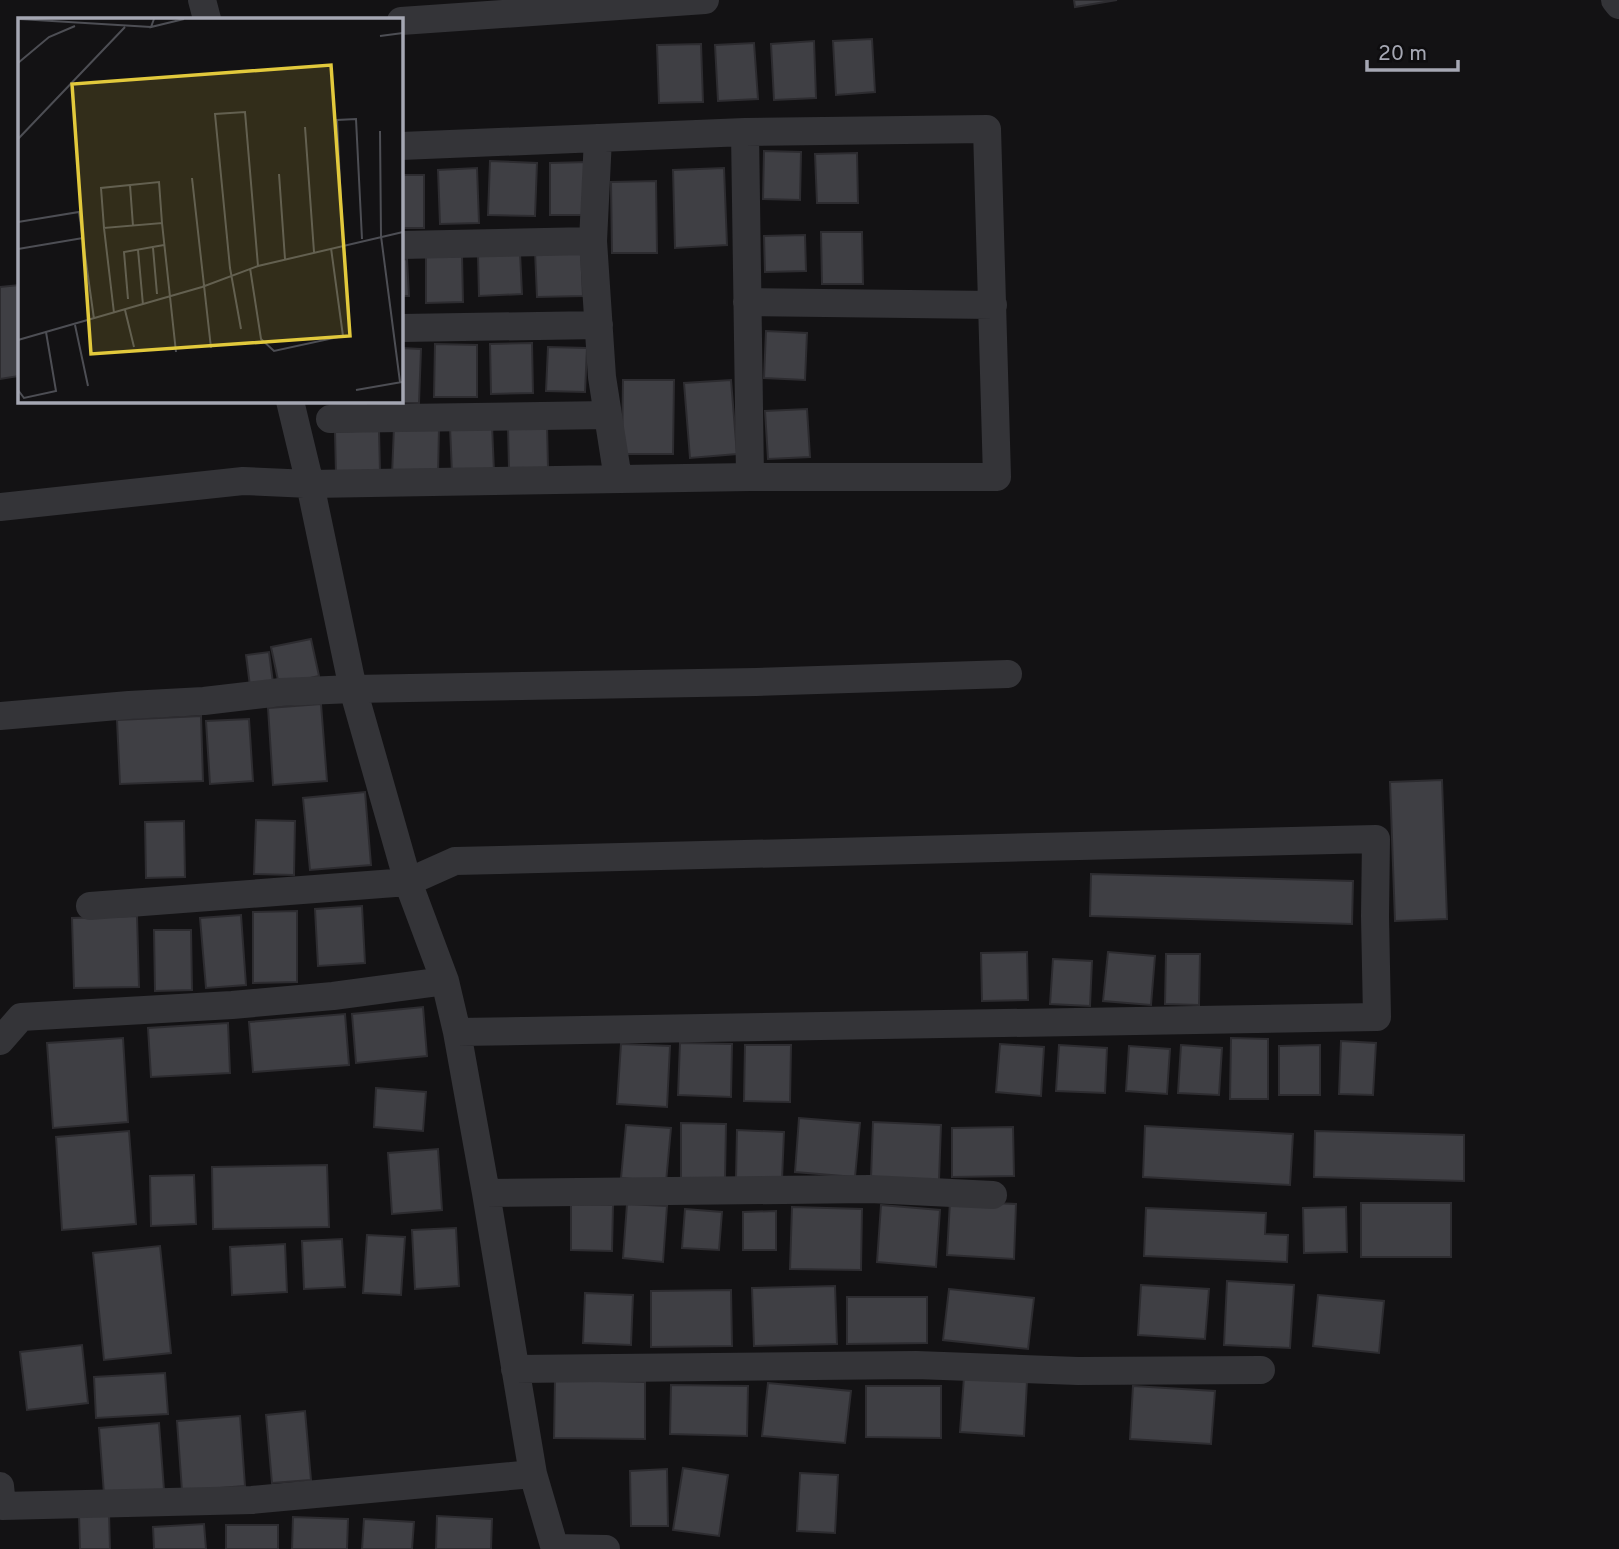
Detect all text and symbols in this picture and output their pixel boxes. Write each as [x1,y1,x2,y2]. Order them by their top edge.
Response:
inset map [18,18,402,402]
scale bar [1367,28,1458,72]
text: 20 m [1378,41,1427,68]

